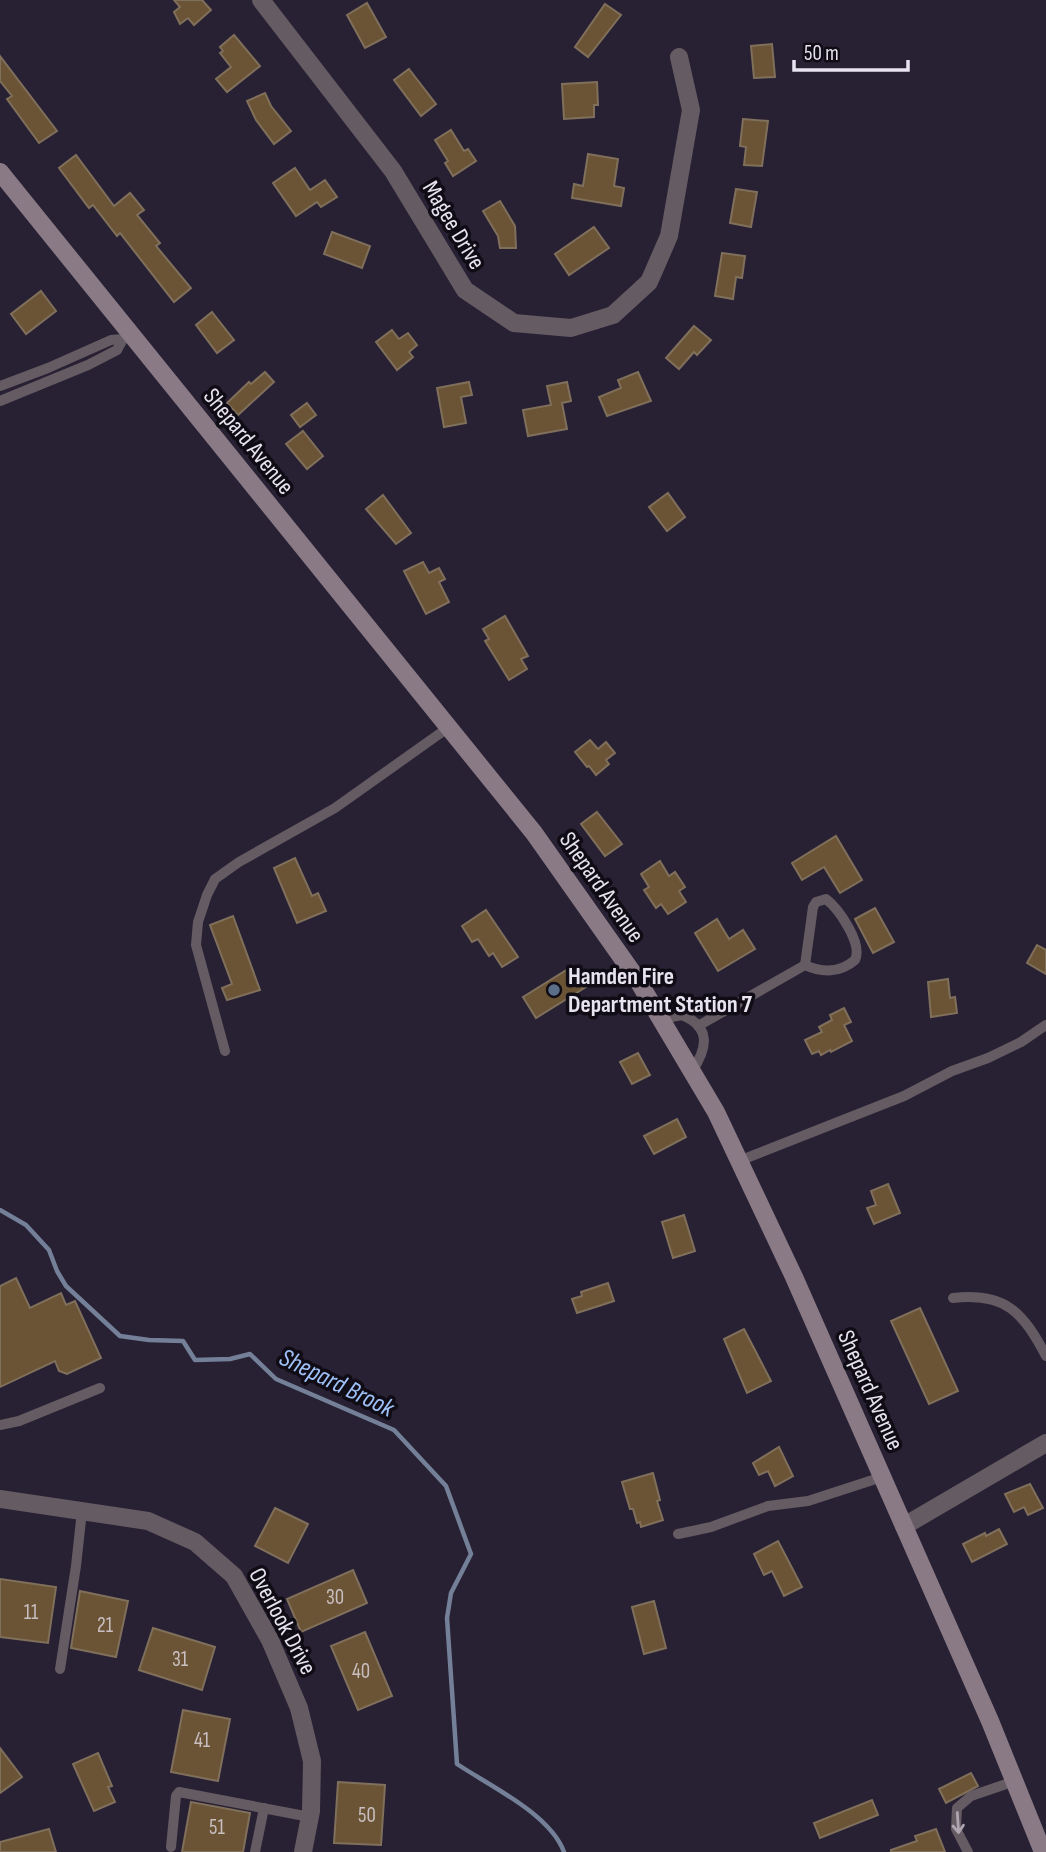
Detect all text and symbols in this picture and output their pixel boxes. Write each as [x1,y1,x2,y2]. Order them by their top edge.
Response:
scale bar [794,28,908,72]
text: 50 m [804,41,839,66]
street label: Magee Drive [416,176,491,275]
street label: Shepard Avenue [197,382,300,500]
street label: Shepard Avenue [553,826,650,948]
place label: Hamden Fire Department Station 7 [568,962,752,1019]
marker: Hamden Fire Department Station 7 [546,982,562,998]
street label: Shepard Avenue [831,1326,910,1455]
water label: Shepard Brook [274,1342,400,1425]
street label: Overlook Drive [242,1563,323,1680]
house number: 30 [326,1585,344,1610]
house number: 11 [24,1600,39,1625]
house number: 21 [97,1613,114,1638]
house number: 31 [172,1647,189,1672]
house number: 40 [352,1659,370,1684]
house number: 41 [194,1728,211,1753]
house number: 50 [358,1803,376,1828]
one-way arrow [952,1811,965,1834]
house number: 51 [209,1815,226,1840]

